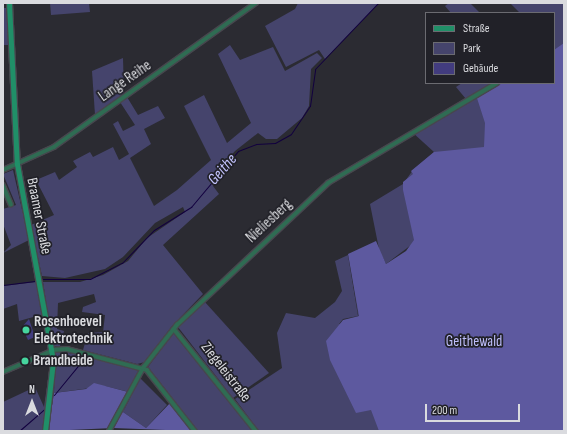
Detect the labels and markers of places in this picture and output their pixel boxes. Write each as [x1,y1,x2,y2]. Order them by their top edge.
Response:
place label: Rosenhoevel Elektrotechnik [34,312,113,347]
marker: Rosenhoevel Elektrotechnik [21,325,31,335]
place label: Brandheide [33,352,93,370]
marker: Brandheide [20,356,30,366]

